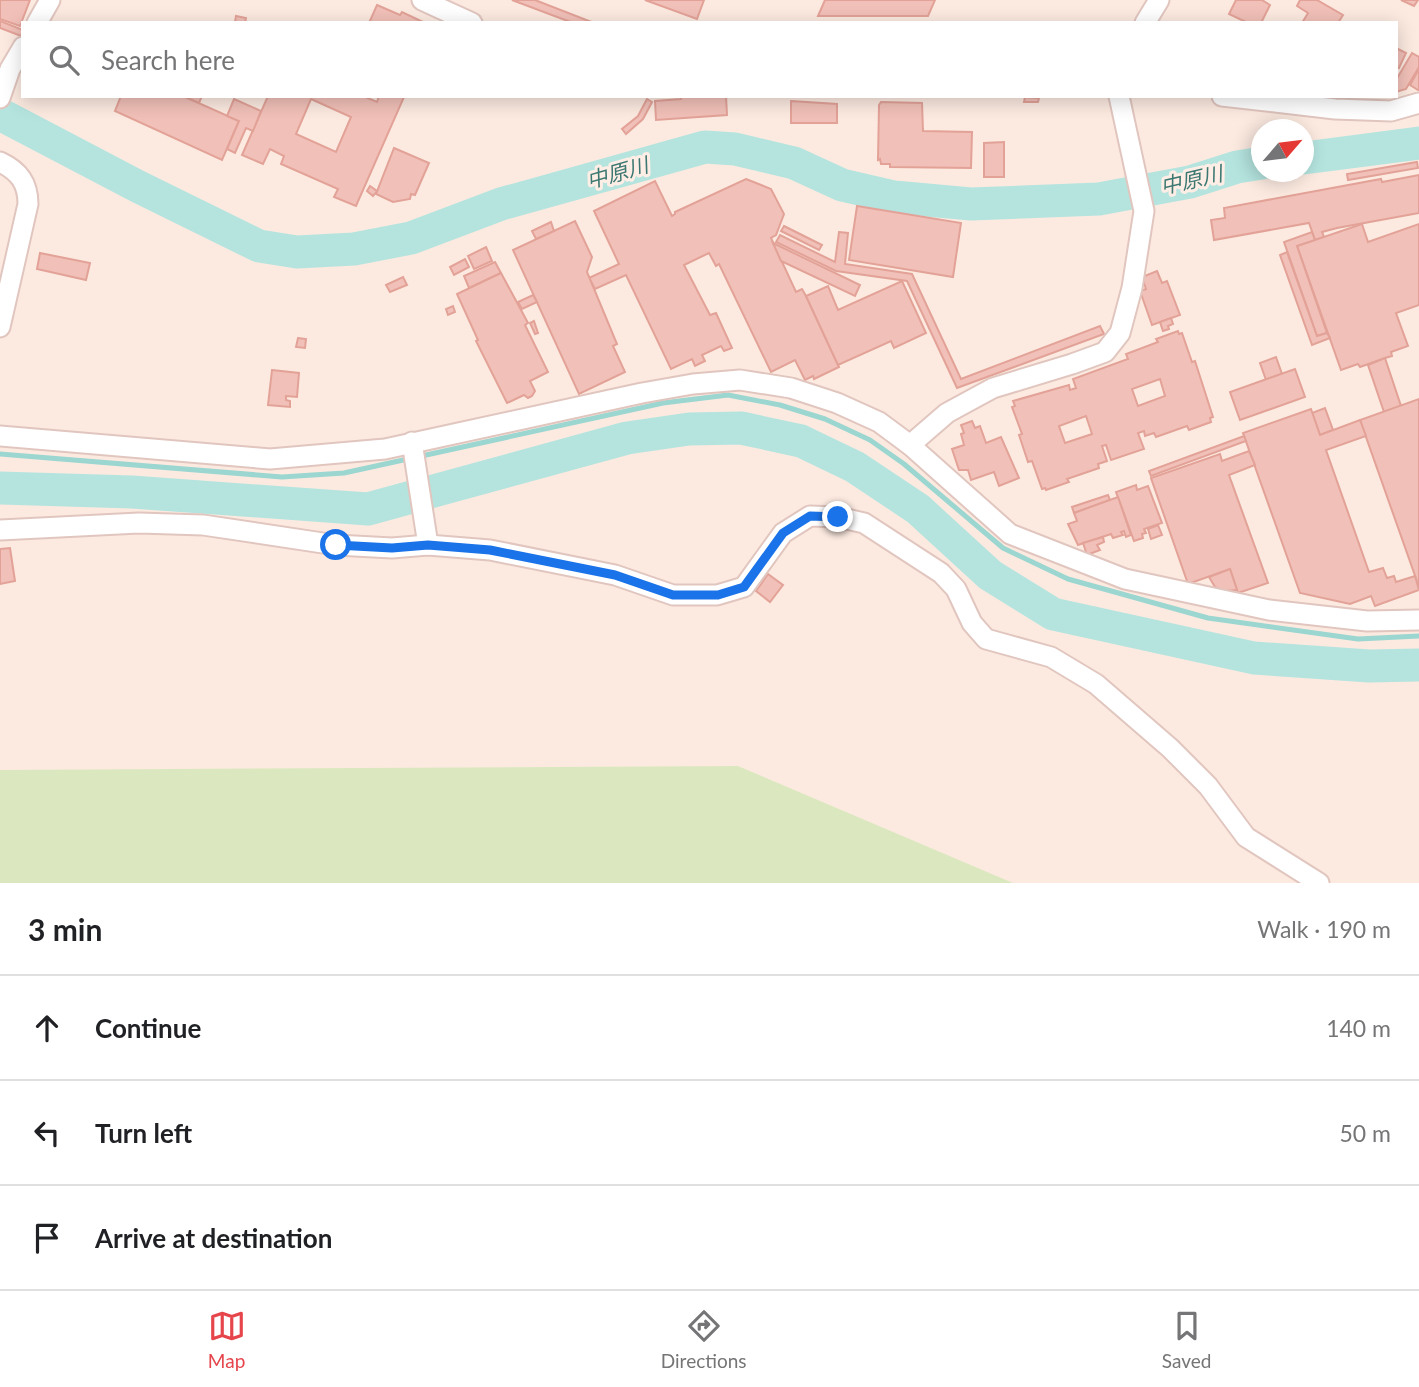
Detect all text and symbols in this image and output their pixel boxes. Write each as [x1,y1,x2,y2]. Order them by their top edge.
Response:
search box [21,21,1398,98]
icon: search [45,41,83,79]
text: Search here [101,44,235,76]
north arrow [1251,119,1314,182]
water label: 中原川 [583,151,653,193]
water label: 中原川 [1157,159,1226,198]
route end [822,501,853,532]
route start [320,529,351,560]
text: 3 min [28,911,102,947]
text: Walk · 190 m [1257,915,1391,943]
icon: ahead [28,1009,66,1047]
text: Continue [95,1012,201,1044]
text: 140 m [1326,1014,1391,1042]
icon: left [28,1114,66,1152]
text: Turn left [95,1117,192,1149]
text: 50 m [1340,1119,1391,1147]
icon: arrive [28,1219,66,1257]
text: Arrive at destination [95,1222,332,1254]
tab: Map [208,1307,246,1372]
tab: Directions [661,1307,747,1372]
tab: Saved [1162,1307,1211,1372]

